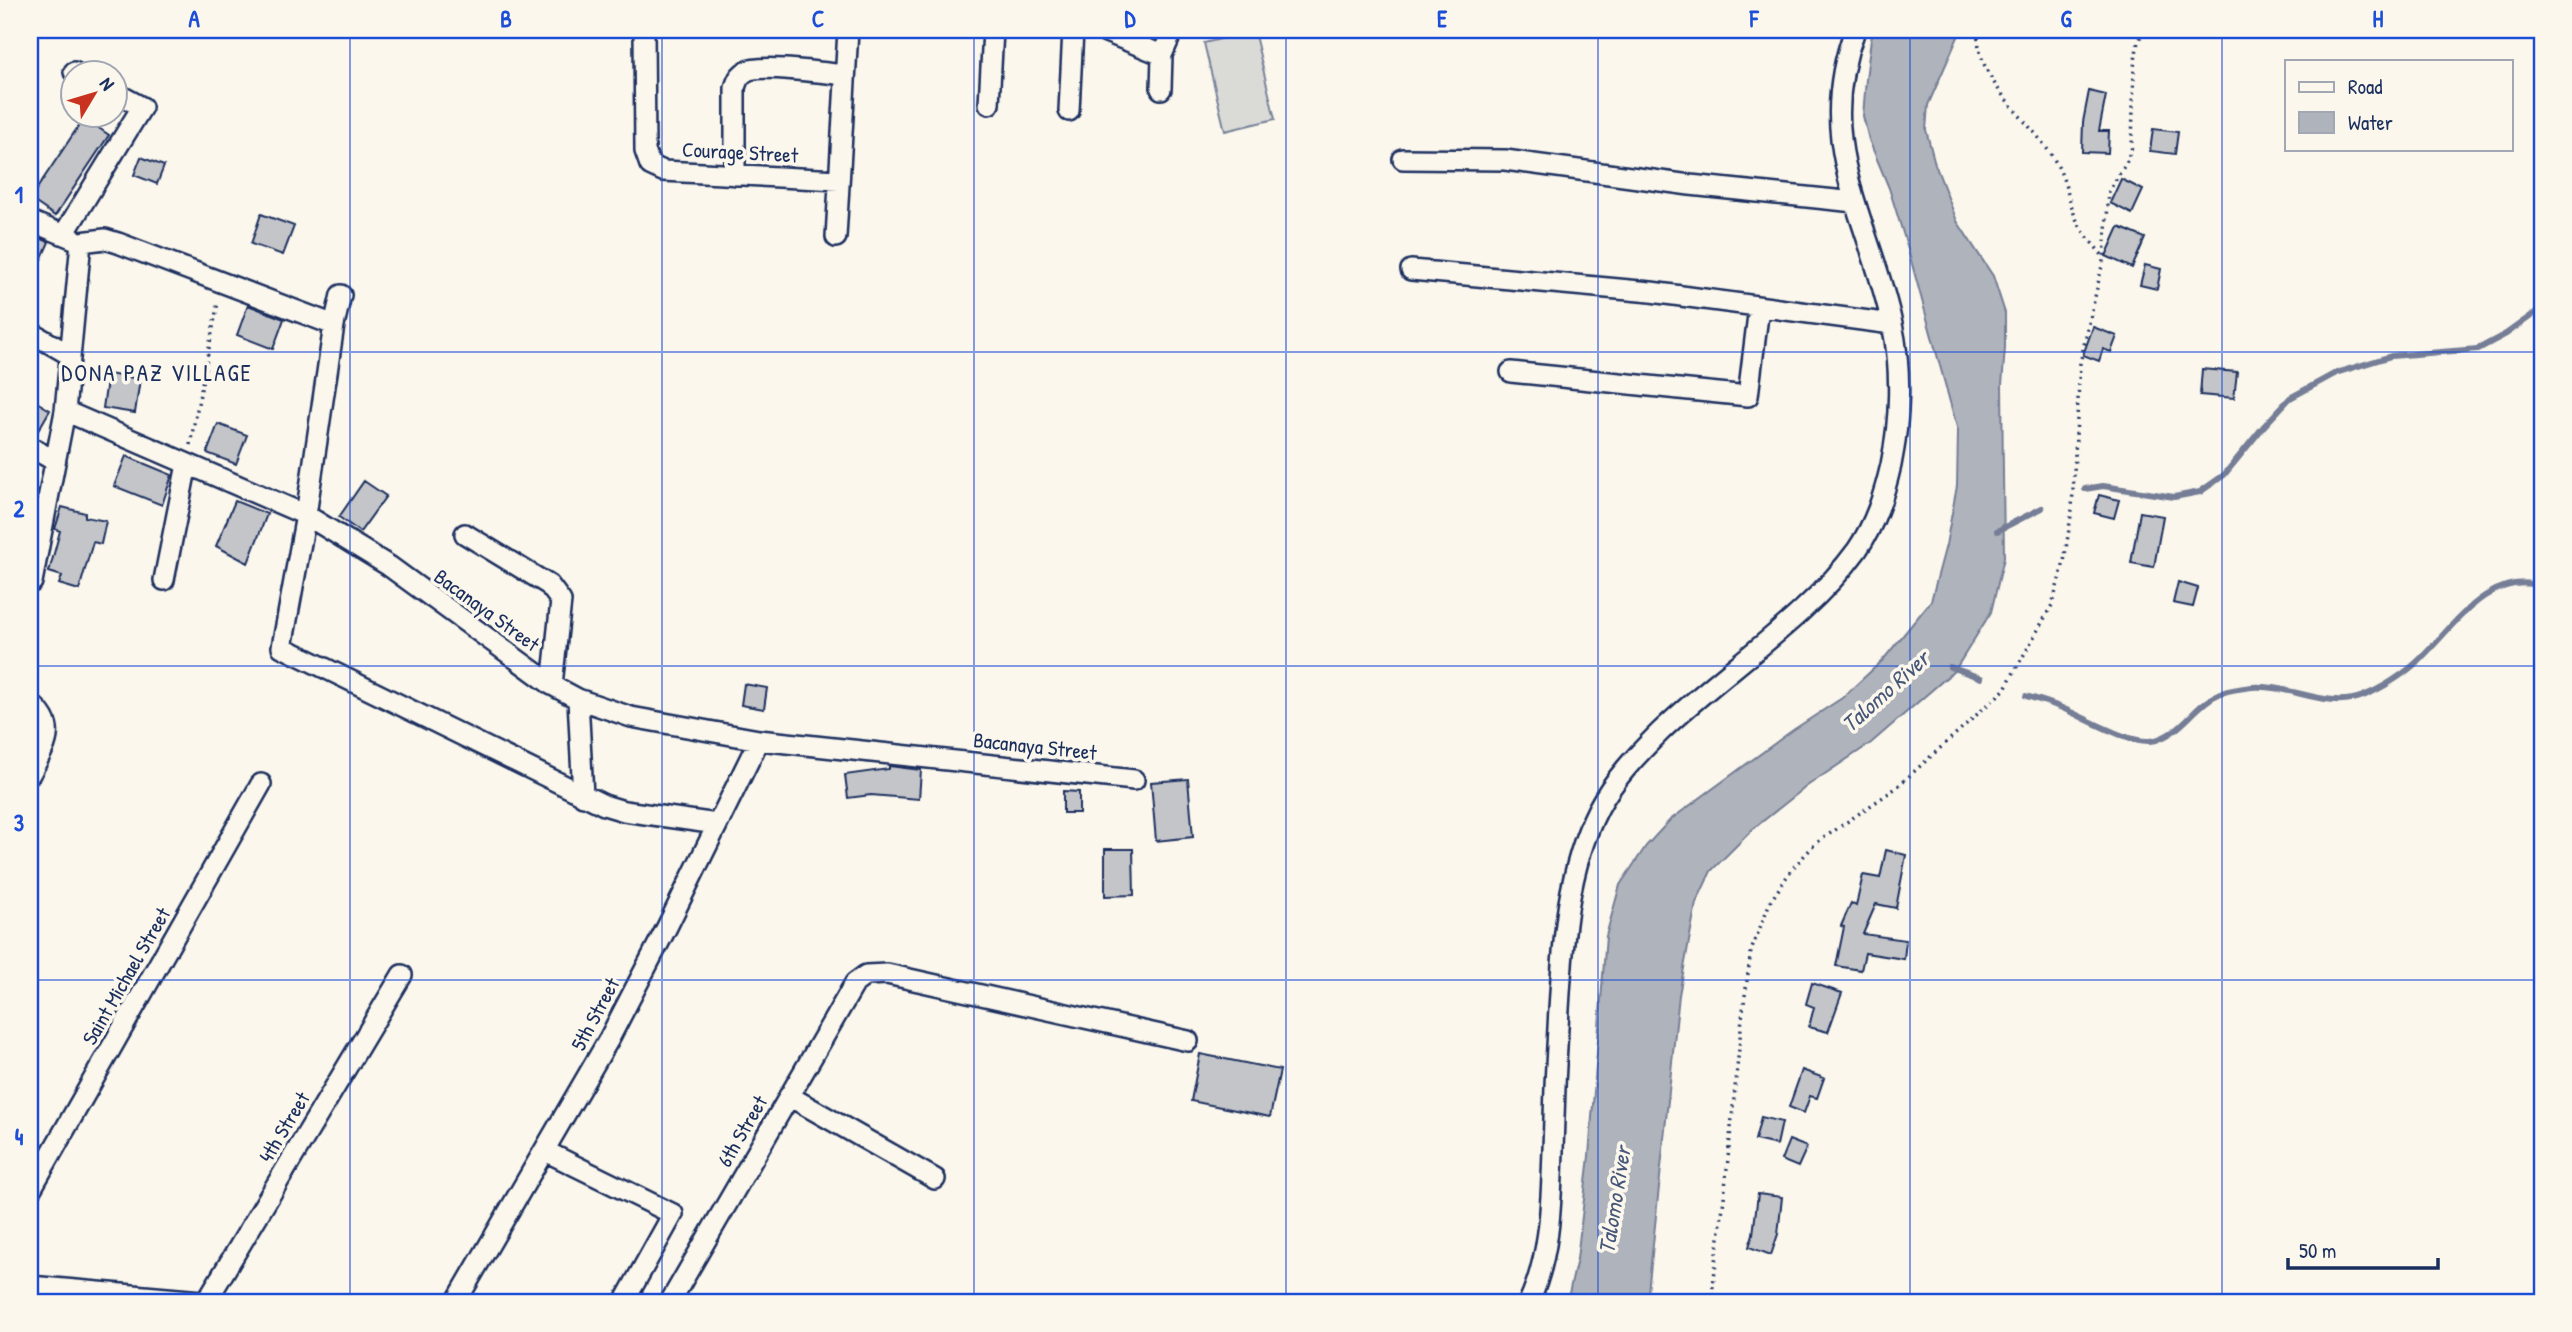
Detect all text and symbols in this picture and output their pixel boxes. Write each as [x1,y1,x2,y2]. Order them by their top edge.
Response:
text: A [188,3,200,34]
text: B [500,3,512,34]
text: C [812,3,824,34]
text: D [1125,3,1137,34]
text: E [1437,3,1448,34]
text: F [1749,3,1760,34]
text: G [2060,3,2072,34]
text: H [2373,3,2384,34]
north arrow [60,60,130,130]
legend [2285,60,2512,150]
text: N [94,72,121,96]
text: Road [2348,72,2382,101]
text: Water [2348,108,2393,137]
street label: Courage Street [681,134,800,170]
text: 1 [15,179,23,210]
district label: DONA PAZ VILLAGE [61,357,253,388]
text: 2 [14,493,25,524]
street label: Bacanaya Street [428,562,546,659]
water label: Talomo River [1834,641,1938,739]
street label: Bacanaya Street [972,725,1099,767]
text: 3 [14,807,24,838]
street label: Saint Michael Street [75,901,177,1050]
street label: 5th Street [564,972,627,1056]
street label: 4th Street [252,1086,317,1168]
street label: 6th Street [710,1089,774,1172]
text: 4 [15,1121,24,1152]
water label: Talomo River [1590,1141,1638,1256]
scale bar [2288,1227,2439,1271]
text: 50 m [2299,1236,2336,1265]

